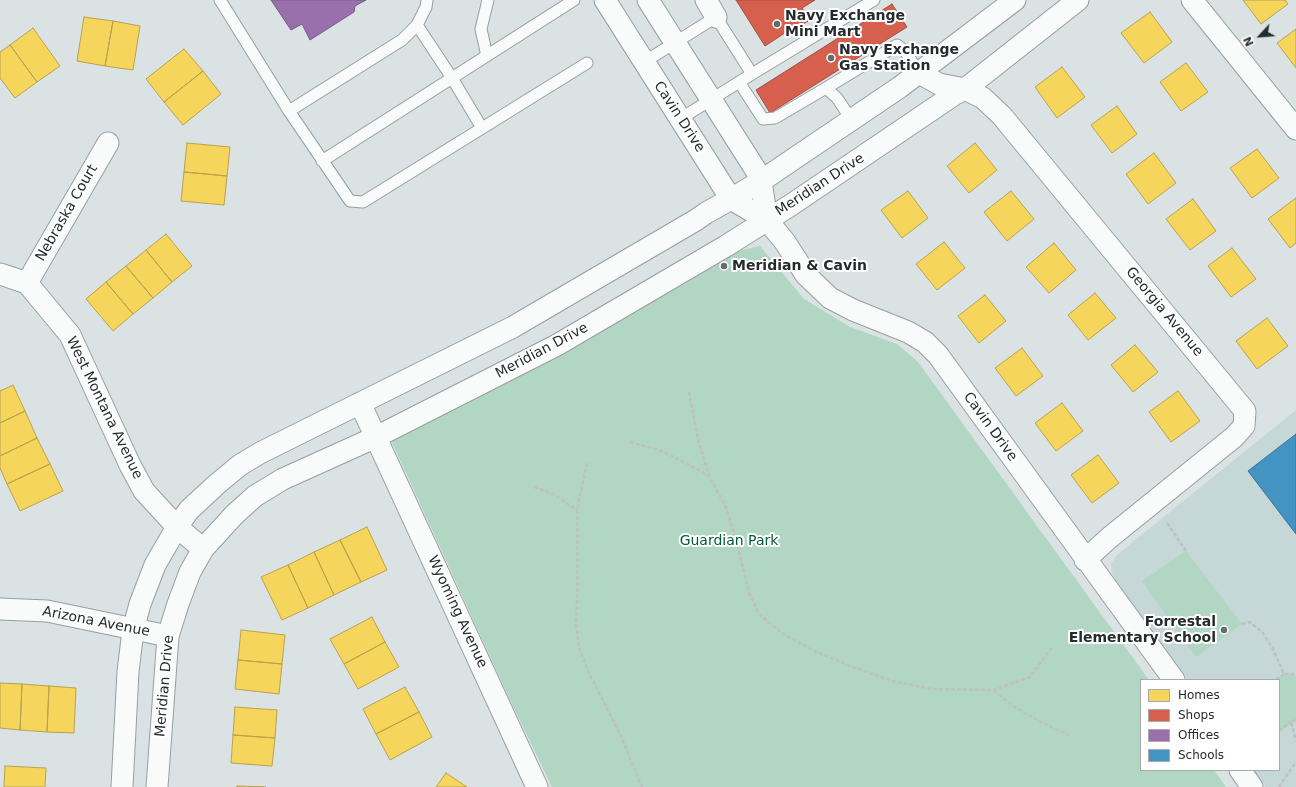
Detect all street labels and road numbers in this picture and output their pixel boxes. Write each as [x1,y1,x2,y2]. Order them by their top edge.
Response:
street label: Cavin Drive [650,78,708,156]
street label: Meridian Drive [773,150,867,220]
street label: Nebraska Court [32,162,102,264]
street label: Georgia Avenue [1122,264,1206,360]
street label: Meridian Drive [493,320,591,382]
street label: West Montana Avenue [62,334,146,482]
street label: Cavin Drive [959,389,1021,465]
street label: Wyoming Avenue [424,553,490,671]
street label: Arizona Avenue [41,603,151,641]
street label: Meridian Drive [152,634,178,738]

